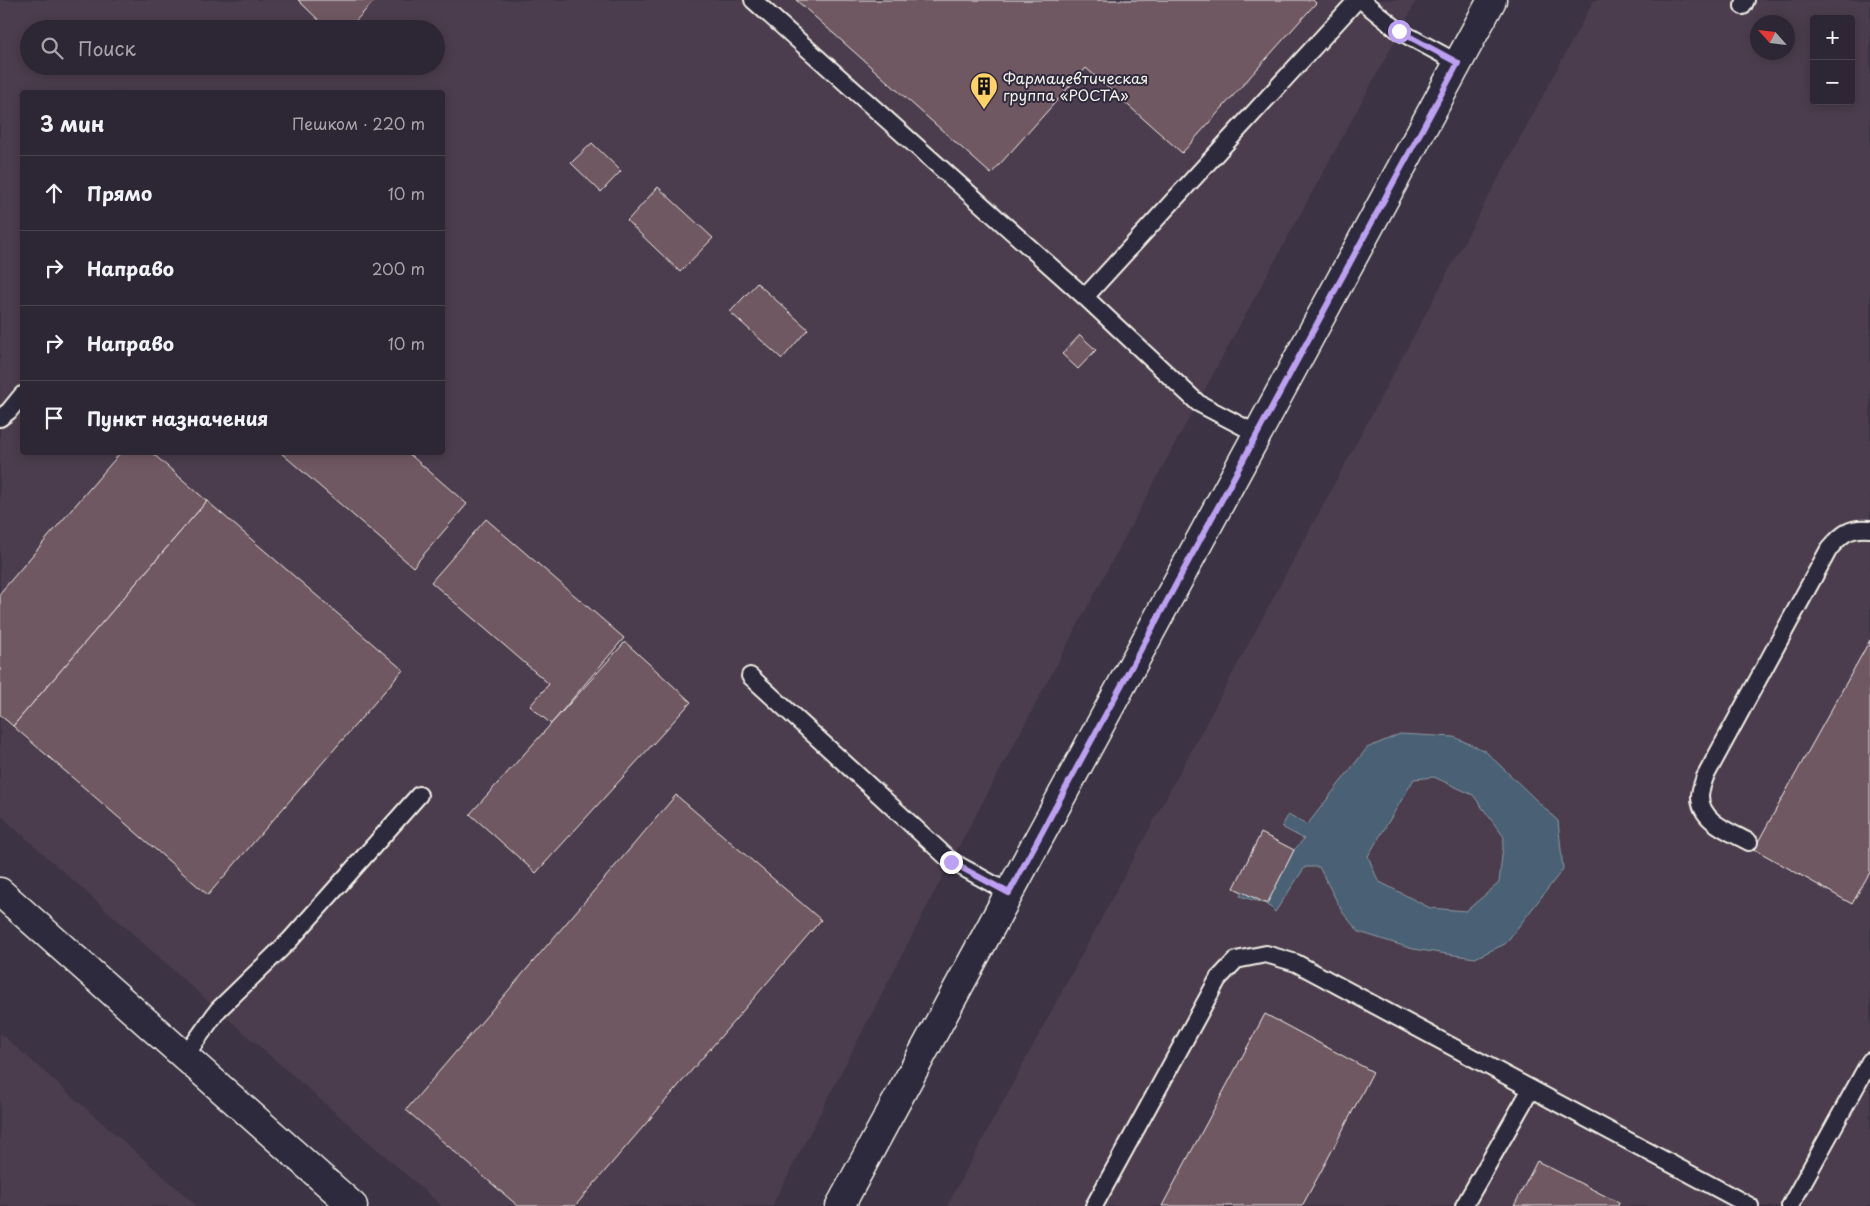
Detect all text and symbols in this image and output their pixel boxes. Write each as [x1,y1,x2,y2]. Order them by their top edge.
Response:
north arrow [1750,15,1795,60]
map controls [1810,15,1855,105]
button: + [1810,15,1855,60]
search box [20,20,445,75]
route start [1388,20,1411,43]
icon: search [38,34,66,62]
text: Поиск [78,34,136,62]
button: − [1810,60,1855,105]
place label: Фармацевтическая группа «РОСТА» [1003,66,1148,106]
building icon: Фармацевтическая группа «РОСТА» [969,71,999,110]
text: 3 мин [40,107,104,139]
text: Пешком · 220 m [292,111,425,135]
icon: ahead [40,179,68,207]
text: Прямо [87,179,152,207]
text: 10 m [388,181,425,205]
icon: right [40,254,68,282]
text: Направо [87,254,174,282]
text: 200 m [372,256,425,280]
icon: right [40,329,68,357]
text: Направо [87,329,174,357]
text: 10 m [388,331,425,355]
icon: arrive [40,404,68,432]
text: Пункт назначения [87,404,268,432]
route end [940,851,963,874]

